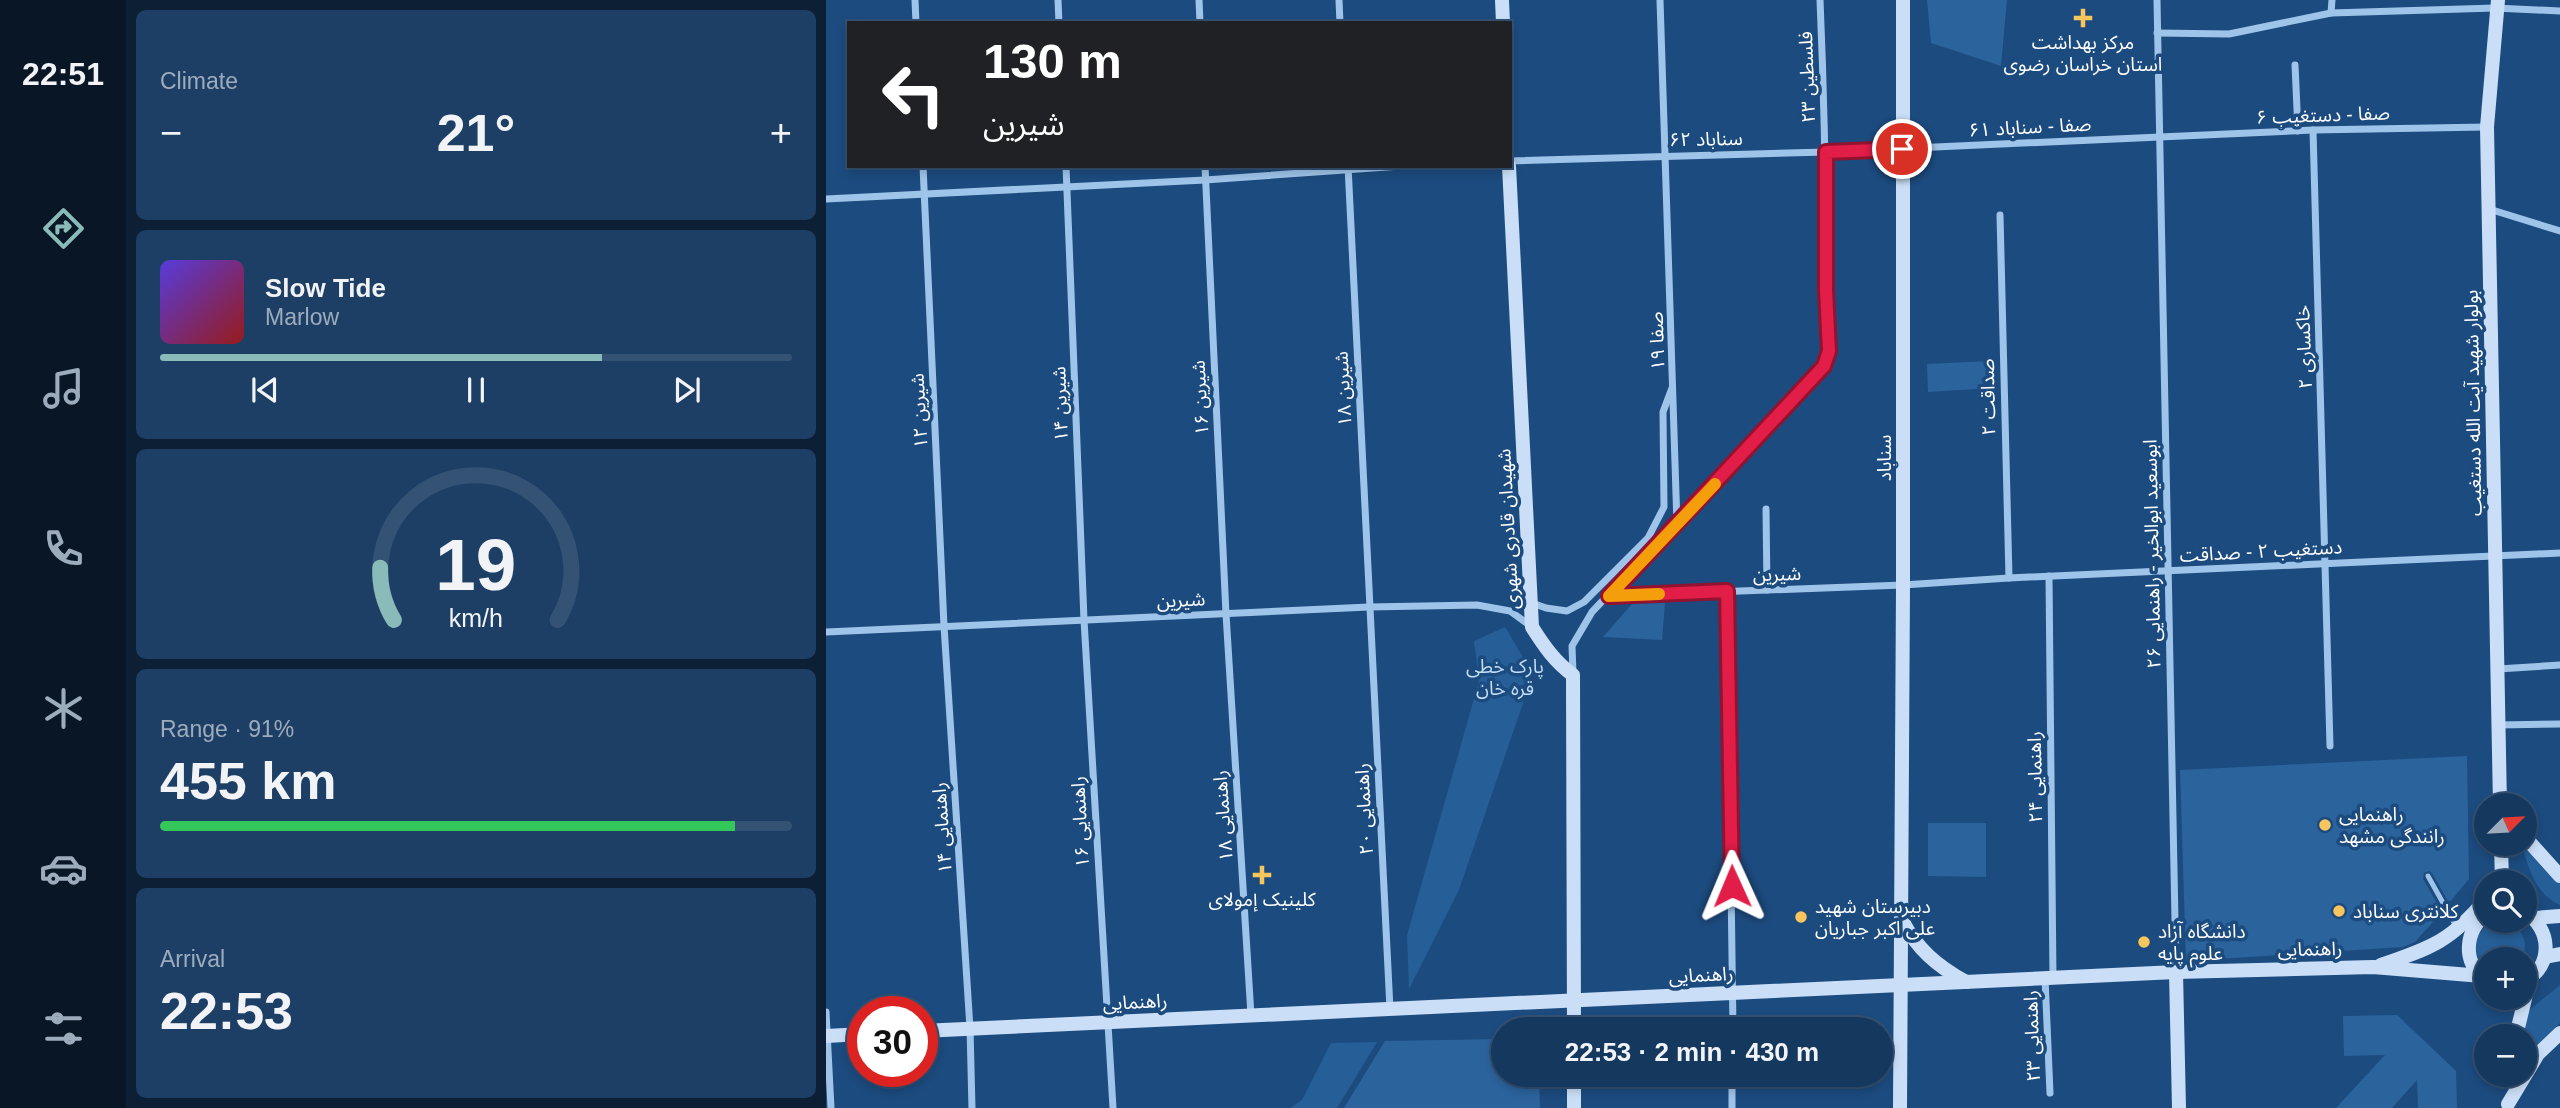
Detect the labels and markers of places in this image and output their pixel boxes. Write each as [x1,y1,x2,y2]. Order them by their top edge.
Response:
marker: مرکز بهداشت استان خراسان رضوی [2073,8,2093,28]
place label: مرکز بهداشت استان خراسان رضوی [2004,32,2162,76]
pin [1872,119,1932,179]
place label: راهنمایی رانندگی مشهد [2339,804,2445,848]
marker: راهنمایی رانندگی مشهد [2317,817,2333,833]
marker: کلینیک إمولای [1252,865,1272,885]
place label: کلینیک إمولای [1209,889,1317,912]
place label: دبیرستان شهید علی اکبر جباریان [1815,896,1935,940]
place label: کلانتری سناباد [2353,901,2459,923]
marker: کلانتری سناباد [2331,903,2347,919]
marker: دبیرستان شهید علی اکبر جباریان [1793,909,1809,925]
place label: دانشگاه آزاد علوم پایه [2158,921,2246,968]
marker: دانشگاه آزاد علوم پایه [2136,934,2152,950]

